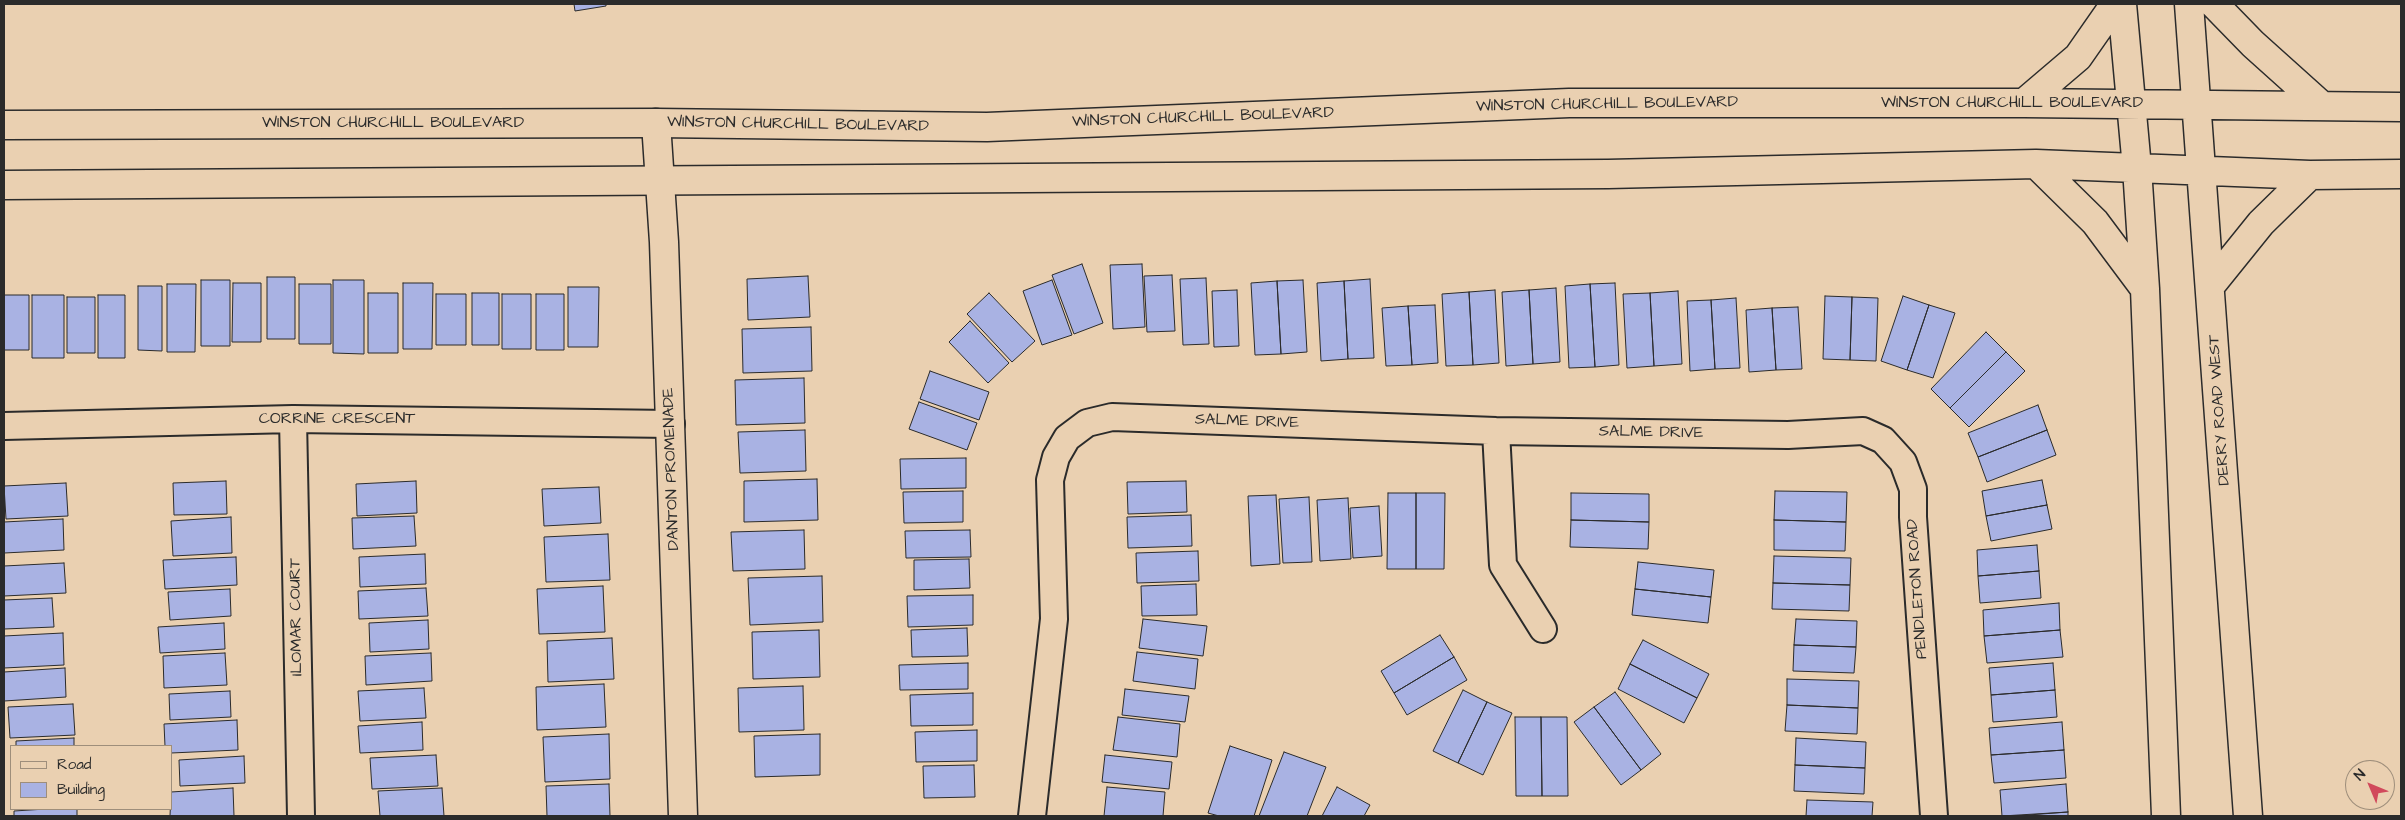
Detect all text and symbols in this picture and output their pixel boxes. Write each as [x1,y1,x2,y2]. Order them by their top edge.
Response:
street label: WINSTON CHURCHILL BOULEVARD [1476,93,1738,117]
street label: WINSTON CHURCHILL BOULEVARD [1881,94,2143,114]
street label: WINSTON CHURCHILL BOULEVARD [1072,104,1334,132]
street label: WINSTON CHURCHILL BOULEVARD [667,113,929,137]
street label: WINSTON CHURCHILL BOULEVARD [262,114,524,134]
street label: DERRY ROAD WEST [2205,334,2235,486]
street label: DANTON PROMENADE [660,387,684,551]
street label: CORRINE CRESCENT [259,410,415,430]
street label: SALME DRIVE [1194,411,1300,433]
street label: SALME DRIVE [1599,422,1703,444]
street label: PENDLETON ROAD [1904,518,1932,660]
street label: ILOMAR COURT [286,558,308,676]
legend [10,745,172,810]
text: Road [57,754,91,775]
north arrow [2345,760,2395,810]
text: N [2350,765,2370,785]
text: Building [57,779,105,800]

